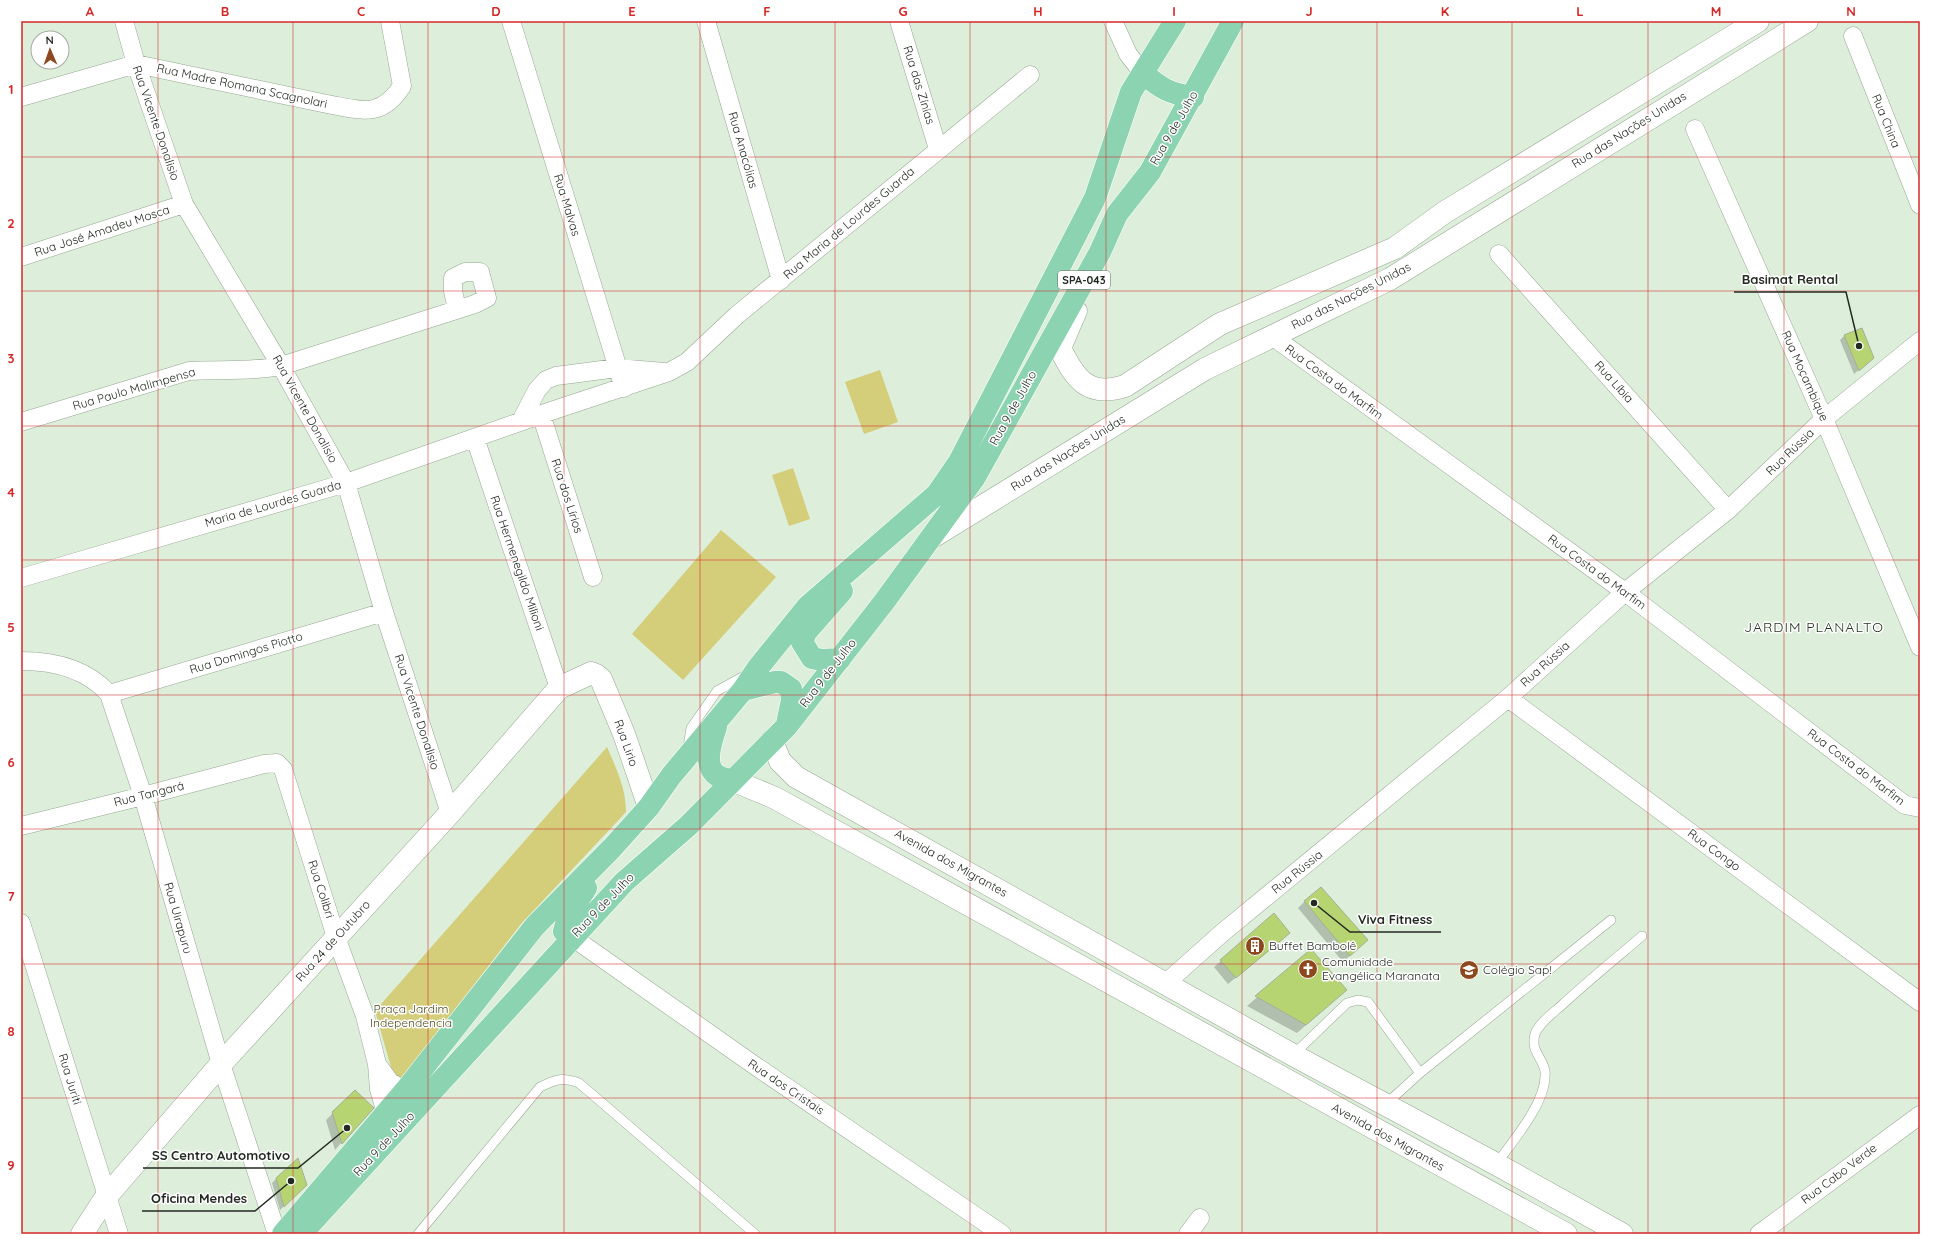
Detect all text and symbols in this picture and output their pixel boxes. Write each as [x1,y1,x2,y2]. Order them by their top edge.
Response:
text: A [86,3,95,19]
text: B [221,3,229,19]
text: C [357,3,365,19]
text: D [491,3,501,19]
text: E [628,3,636,19]
text: F [763,3,771,19]
text: G [898,3,908,19]
text: H [1033,3,1043,19]
text: I [1172,3,1176,19]
text: J [1305,3,1313,19]
text: K [1441,3,1450,19]
text: L [1576,3,1584,19]
text: M [1711,3,1721,19]
text: N [1846,3,1856,19]
north arrow [30,30,70,70]
text: N [45,33,54,47]
street label: Rua das Zínias [900,44,939,126]
street label: Rua Madre Romana Scagnolari [155,60,329,111]
street label: Rua Vicente Donalisio [130,63,183,182]
text: 1 [8,81,14,97]
street label: Rua 9 de Julho [1146,88,1201,167]
street label: Rua das Nações Unidas [1569,88,1689,171]
street label: Rua China [1869,92,1904,150]
street label: Rua Anacólias [725,110,762,190]
street label: Rua Maria de Lourdes Guarda [780,163,917,282]
street label: Rua Malvas [551,172,584,238]
street label: Rua José Amadeu Mosca [32,202,171,260]
text: 2 [7,215,15,231]
street label: Rua das Nações Unidas [1288,259,1413,332]
callout: Basimat Rental [1734,267,1846,292]
road number: SPA-043 [1058,271,1110,289]
text: Basimat Rental [1742,271,1838,287]
street label: Rua Moçambique [1779,328,1832,424]
street label: Rua Costa do Marfim [1282,341,1387,422]
text: 3 [8,350,15,366]
street label: Rua Vicente Donalisio [270,352,341,465]
street label: Rua Líbia [1592,358,1637,406]
street label: Rua Paulo Malimpensa [71,364,197,413]
street label: Rua 9 de Julho [986,368,1039,448]
street label: Rua das Nações Unidas [1008,411,1128,494]
street label: Rua Rússia [1762,425,1817,478]
street label: Rua dos Lírios [548,457,587,535]
street label: Maria de Lourdes Guarda [203,477,343,530]
text: 4 [7,484,15,500]
street label: Rua Hermenegildo Milioni [487,493,548,632]
street label: Rua Costa do Marfim [1545,531,1650,612]
district label: JARDIM PLANALTO [1744,618,1884,636]
text: 5 [7,619,15,635]
street label: Rua Domingos Piotto [188,628,304,677]
street label: Rua 9 de Julho [796,635,859,710]
street label: Rua Rússia [1517,638,1572,690]
street label: Rua Vicente Donalisio [392,652,443,772]
street label: Rua Lirio [611,717,642,768]
street label: Rua Costa do Marfim [1805,725,1908,808]
text: 6 [7,754,15,770]
street label: Rua Tangará [112,778,186,810]
street label: Avenida dos Migrantes [892,825,1010,900]
street label: Rua Congo [1685,825,1744,874]
street label: Rua Rússia [1268,847,1325,897]
street label: Rua Colibri [305,858,338,920]
street label: Rua 9 de Julho [568,870,637,940]
street label: Rua Uirapuru [161,880,196,955]
text: 7 [7,888,15,904]
street label: Rua 24 de Outubro [292,897,373,985]
callout: Viva Fitness [1350,907,1441,932]
text: Viva Fitness [1358,911,1432,927]
building icon: Buffet Bambolê [1244,935,1266,957]
place label: Buffet Bambolê [1269,938,1357,953]
place label: Comunidade Evangélica Maranata [1322,954,1440,983]
church icon: Comunidade Evangélica Maranata [1297,958,1319,980]
school or university icon: Colégio Sap! [1458,959,1480,981]
place label: Colégio Sap! [1483,962,1552,977]
park label: Praça Jardim Independencia [370,1001,452,1030]
text: 8 [7,1023,15,1039]
street label: Rua Juriti [56,1051,85,1106]
street label: Rua dos Cristais [745,1056,828,1118]
street label: Avenida dos Migrantes [1329,1099,1447,1174]
street label: Rua 9 de Julho [350,1108,417,1179]
street label: Rua Cabo Verde [1798,1140,1880,1207]
callout: SS Centro Automotivo [143,1143,298,1168]
text: SS Centro Automotivo [152,1147,290,1163]
text: 9 [7,1157,15,1173]
callout: Oficina Mendes [142,1186,255,1211]
text: Oficina Mendes [151,1190,247,1206]

